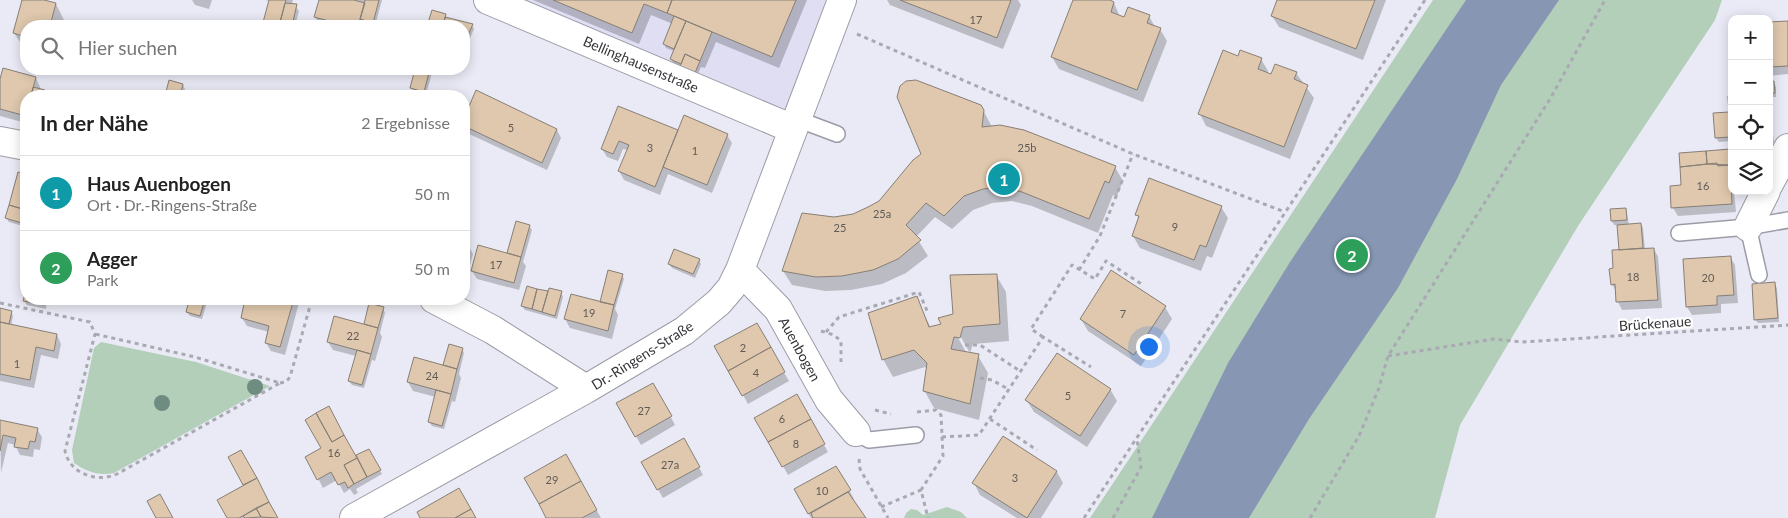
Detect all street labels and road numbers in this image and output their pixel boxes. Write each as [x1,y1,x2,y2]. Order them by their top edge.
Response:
street label: Bellinghausenstraße [581,32,701,96]
street label: Brückenaue [1618,312,1692,334]
street label: Auenbogen [775,314,825,384]
street label: Dr.-Ringens-Straße [588,317,696,393]

